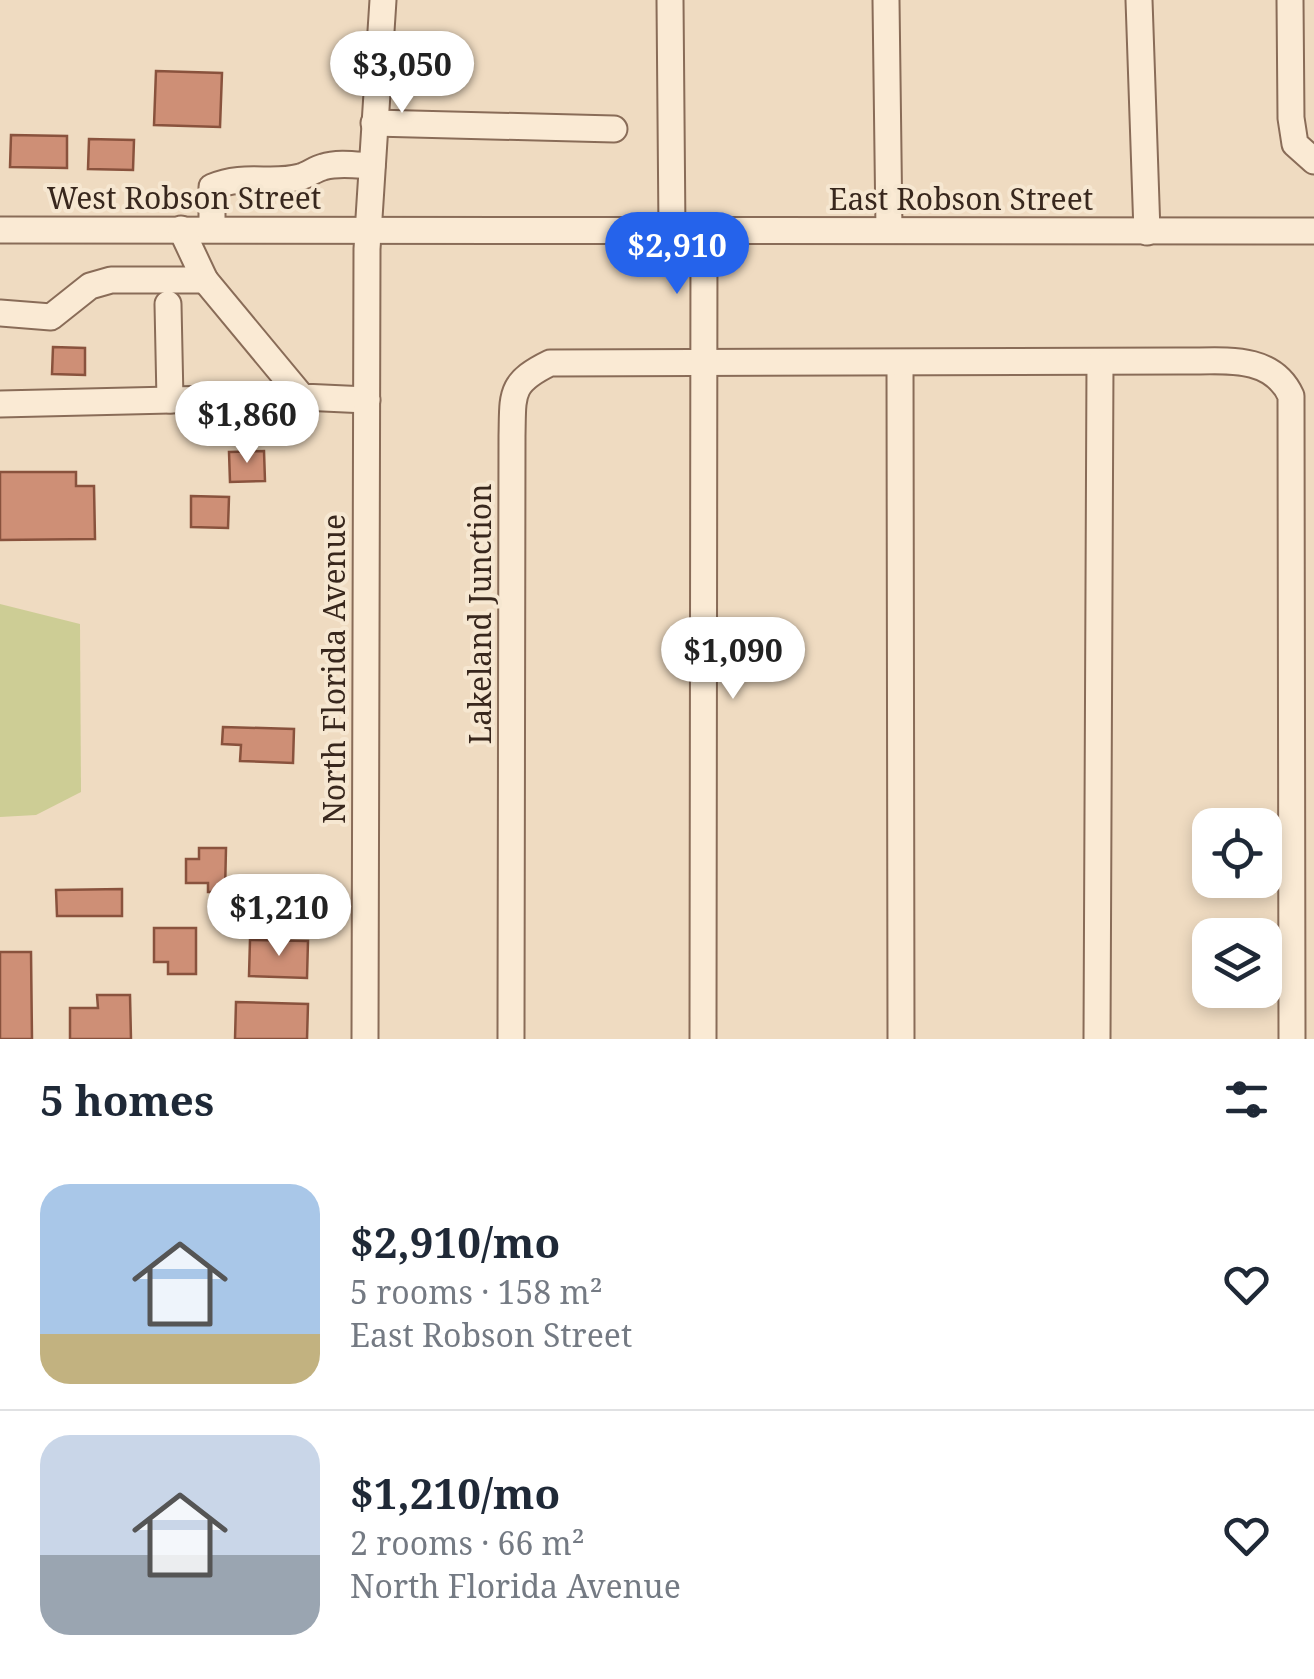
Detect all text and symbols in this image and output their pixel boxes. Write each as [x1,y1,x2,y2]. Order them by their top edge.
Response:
pin: $3,050 [321,31,483,116]
text: $3,050 [352,42,452,85]
street label: West Robson Street [47,177,321,218]
street label: East Robson Street [829,178,1093,219]
pin: $2,910 [596,212,758,297]
text: $2,910 [627,223,727,266]
pin: $1,860 [166,381,328,466]
text: $1,860 [197,392,297,435]
street label: Lakeland Junction [459,483,500,745]
street label: North Florida Avenue [313,514,354,824]
pin: $1,090 [652,617,814,702]
text: $1,090 [683,628,783,671]
map controls [1192,808,1282,1008]
button: locate [1192,808,1282,898]
pin: $1,210 [198,874,360,959]
text: $1,210 [229,885,329,928]
button: layers [1192,918,1282,1008]
text: 5 homes [40,1071,214,1128]
icon: filters [1219,1072,1274,1127]
text: $2,910/mo [350,1213,560,1270]
icon: home [120,1224,240,1344]
icon: heart [1219,1257,1274,1312]
text: 5 rooms · 158 m² [350,1270,603,1313]
text: East Robson Street [350,1313,632,1356]
text: $1,210/mo [350,1464,560,1521]
icon: home [120,1475,240,1595]
icon: heart [1219,1508,1274,1563]
text: 2 rooms · 66 m² [350,1521,585,1564]
text: North Florida Avenue [350,1564,681,1607]

